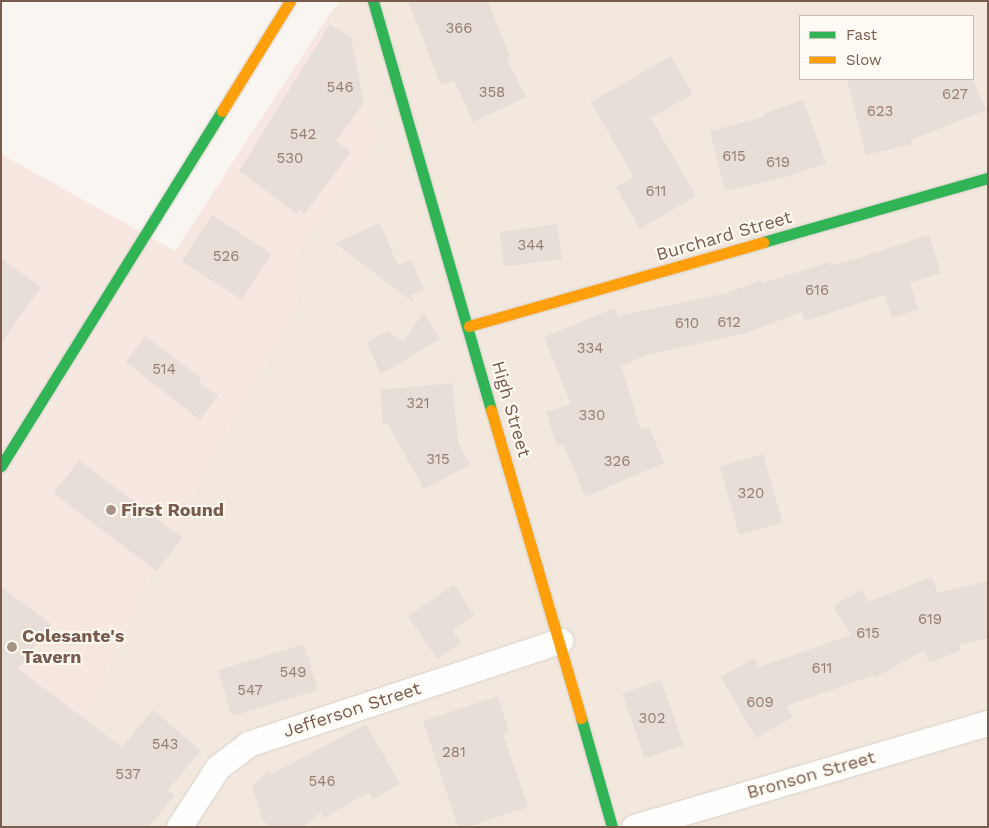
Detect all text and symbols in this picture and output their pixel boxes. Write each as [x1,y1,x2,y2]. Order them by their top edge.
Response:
legend [799,15,974,80]
house number: 366 [446,20,472,38]
text: Fast [846,26,877,44]
text: Slow [846,51,882,69]
house number: 546 [326,79,354,97]
house number: 358 [479,84,505,102]
house number: 627 [942,86,968,104]
house number: 623 [867,103,893,121]
house number: 542 [290,126,316,144]
house number: 615 [722,148,746,166]
house number: 530 [277,150,303,168]
house number: 619 [766,154,790,172]
house number: 611 [646,183,666,201]
street label: Burchard Street [654,206,794,266]
house number: 344 [517,237,545,255]
house number: 526 [213,248,239,266]
house number: 616 [805,282,829,300]
house number: 612 [717,314,741,332]
house number: 610 [675,315,699,333]
house number: 334 [577,340,603,358]
street label: High Street [487,358,535,460]
house number: 514 [152,361,176,379]
house number: 321 [406,395,430,413]
house number: 330 [579,407,605,425]
house number: 315 [426,451,450,469]
house number: 326 [604,453,630,471]
house number: 320 [738,485,764,503]
place label: First Round [121,499,224,521]
marker: First Round [105,504,117,516]
house number: 619 [918,611,942,629]
house number: 615 [856,625,880,643]
place label: Colesante's Tavern [22,626,124,669]
marker: Colesante's Tavern [6,641,18,653]
house number: 611 [812,660,832,678]
house number: 549 [279,664,307,682]
street label: Jefferson Street [281,678,423,742]
house number: 547 [237,682,263,700]
house number: 609 [746,694,774,712]
house number: 302 [639,710,665,728]
house number: 543 [152,736,178,754]
house number: 281 [442,744,466,762]
street label: Bronson Street [744,746,878,804]
house number: 537 [115,766,141,784]
house number: 546 [308,773,336,791]

